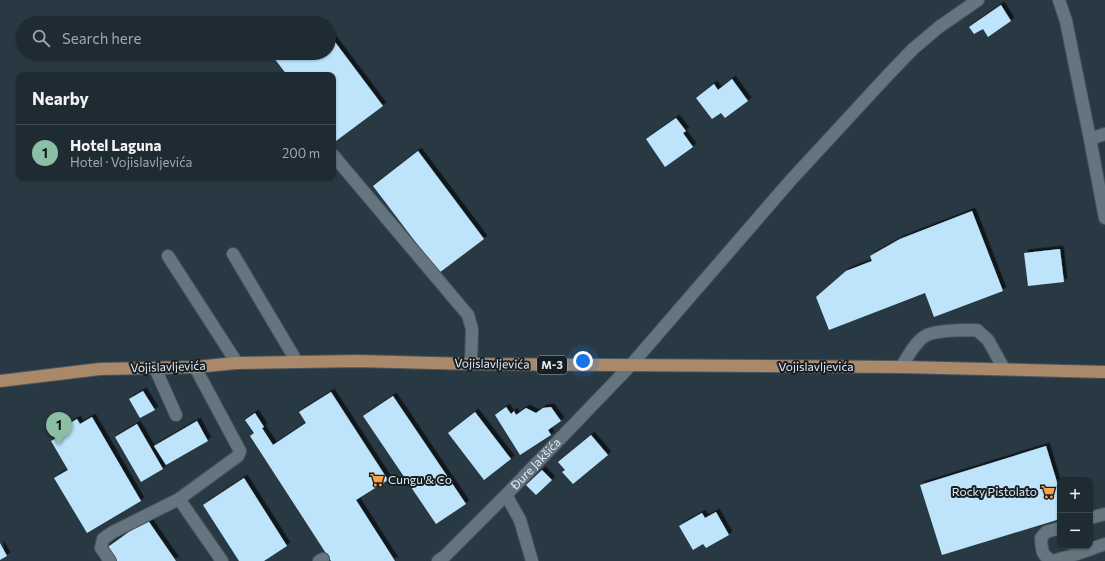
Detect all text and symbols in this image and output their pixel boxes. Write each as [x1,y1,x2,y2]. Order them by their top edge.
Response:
search box [16,16,336,60]
icon: search [30,27,52,49]
text: Search here [62,29,141,47]
text: Nearby [32,88,89,109]
text: Hotel Laguna [70,136,161,154]
text: 1 [42,145,48,161]
text: 200 m [282,145,320,161]
text: Hotel · Vojislavljevića [70,154,192,170]
your location [573,351,593,371]
street label: Vojislavljevića [454,355,530,371]
road number: M-3 [537,356,567,374]
street label: Vojislavljevića [130,358,206,374]
street label: Vojislavljevića [778,359,854,373]
pin: 1 [46,412,72,445]
street label: Đure Jakšića [507,435,563,493]
supermarket icon: Cungu & Co [369,472,385,488]
place label: Cungu & Co [388,472,452,486]
map controls [1057,477,1093,549]
button: + [1057,477,1093,513]
place label: Rocky Pistolato [952,484,1037,498]
supermarket icon: Rocky Pistolato [1040,484,1056,500]
button: − [1057,513,1093,549]

